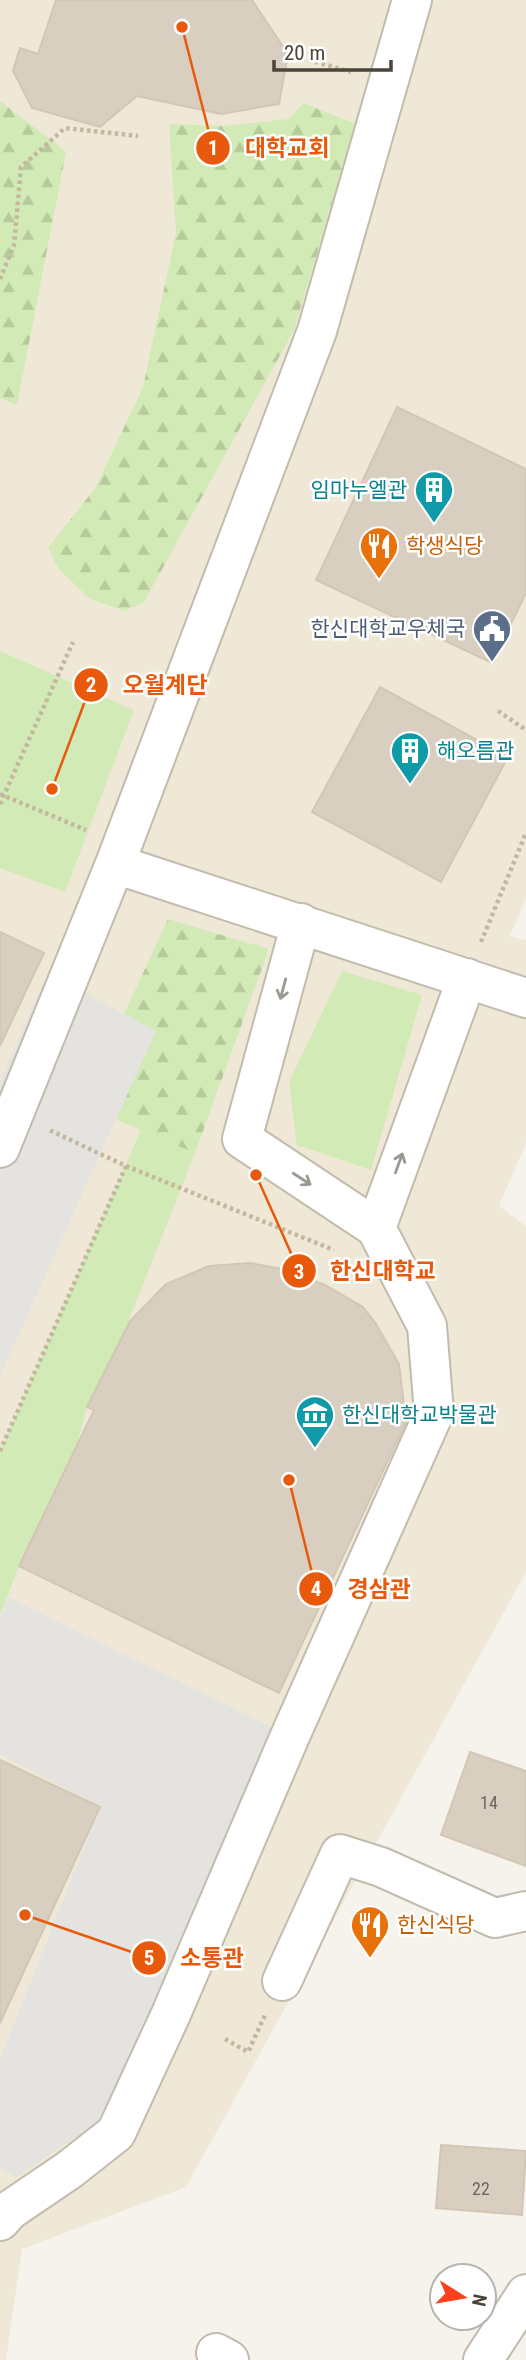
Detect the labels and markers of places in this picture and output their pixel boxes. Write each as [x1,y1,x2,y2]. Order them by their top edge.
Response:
callout: 대학교회 [196,126,343,170]
building icon: 임마누엘관 [413,469,455,524]
place label: 임마누엘관 [310,478,407,502]
restaurant icon: 학생식당 [358,525,400,580]
place label: 학생식당 [406,534,483,558]
public building icon: 한신대학교우체국 [471,608,513,663]
place label: 한신대학교우체국 [310,617,465,641]
callout: 오월계단 [74,663,221,707]
building icon: 해오름관 [389,730,431,785]
place label: 해오름관 [437,739,514,763]
callout: 한신대학교 [282,1249,450,1293]
museum icon: 한신대학교박물관 [294,1394,336,1449]
place label: 한신대학교박물관 [342,1403,497,1427]
callout: 경삼관 [298,1567,425,1611]
restaurant icon: 한신식당 [349,1904,391,1959]
place label: 한신식당 [397,1913,474,1937]
callout: 소통관 [131,1936,258,1980]

